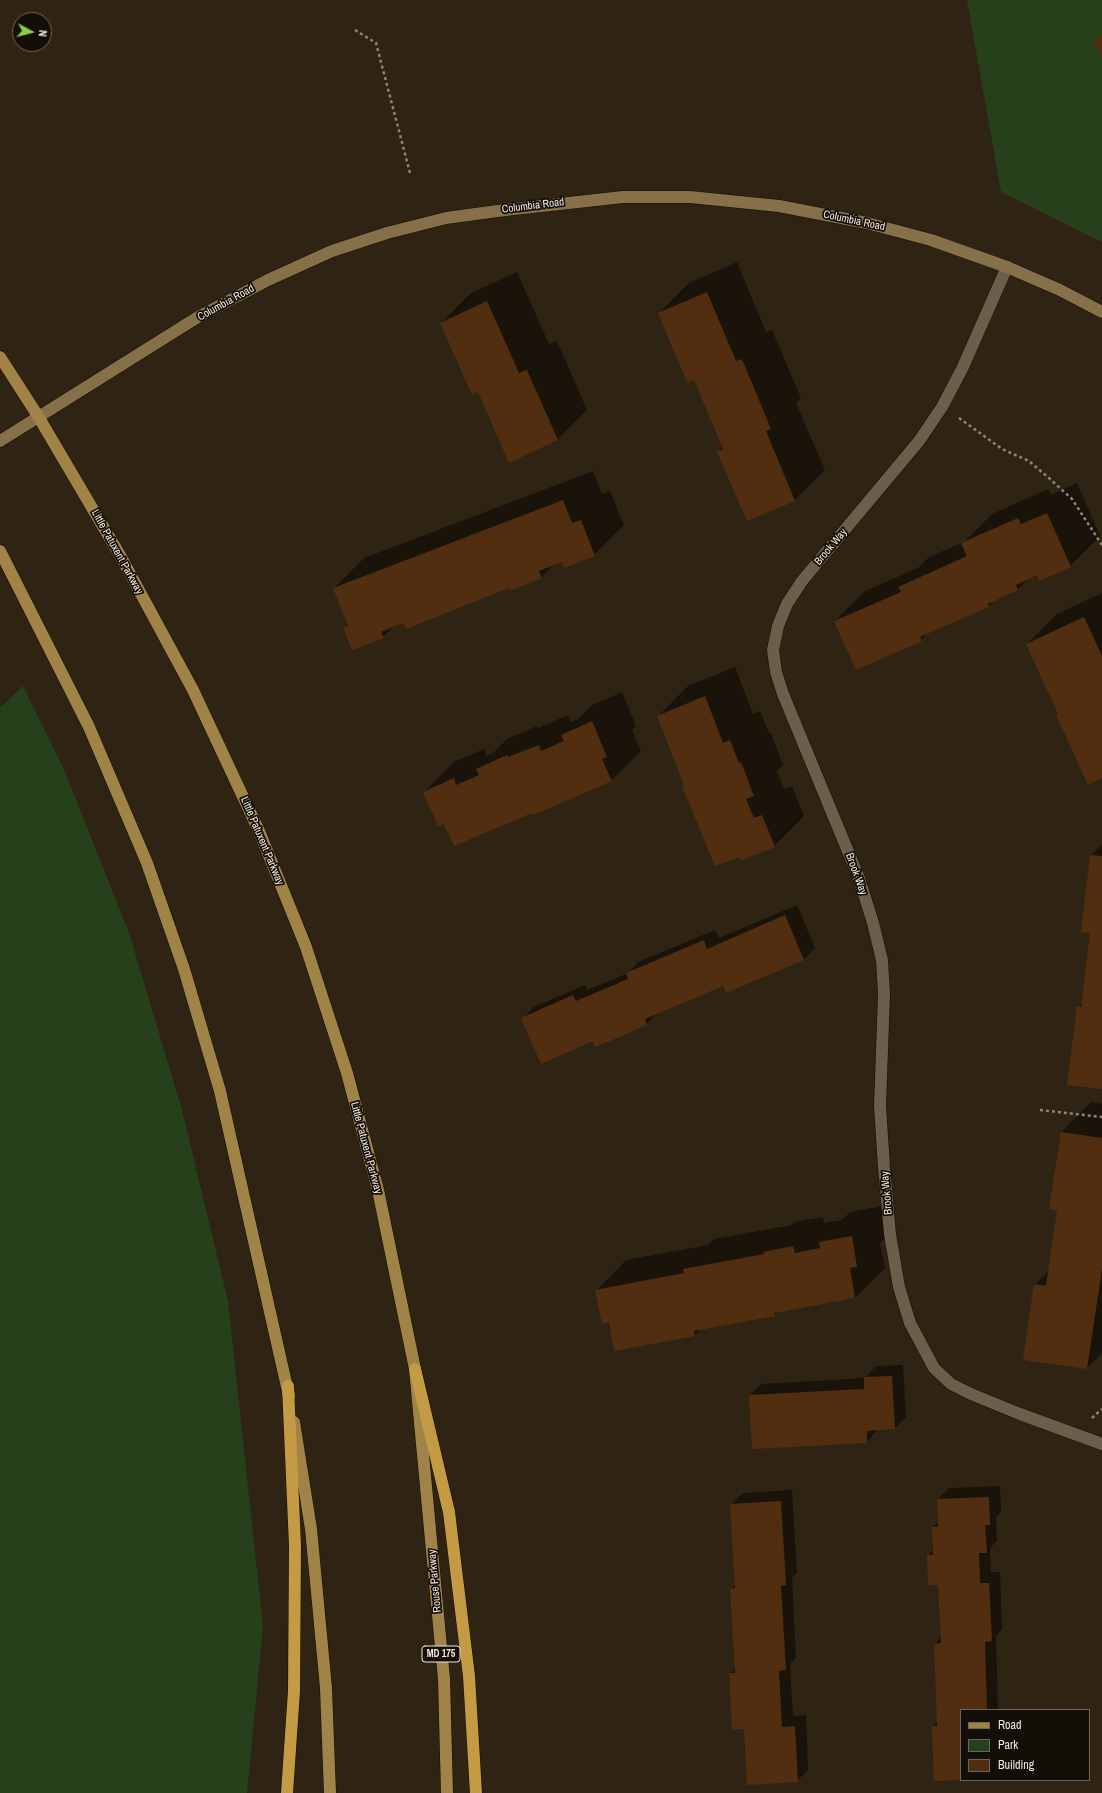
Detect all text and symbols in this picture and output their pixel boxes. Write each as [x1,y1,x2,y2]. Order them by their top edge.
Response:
north arrow [12,12,52,52]
text: N [36,29,50,37]
street label: Columbia Road [501,196,565,216]
street label: Columbia Road [822,208,886,234]
street label: Columbia Road [195,282,257,324]
street label: Little Patuxent Parkway [88,507,146,597]
street label: Brook Way [812,526,850,568]
street label: Little Patuxent Parkway [237,795,287,887]
street label: Brook Way [842,851,870,897]
street label: Little Patuxent Parkway [347,1101,385,1195]
street label: Brook Way [879,1171,895,1215]
street label: Rouse Parkway [426,1549,444,1613]
road number: MD 175 [422,1646,460,1662]
legend [960,1709,1090,1781]
text: Road [998,1717,1022,1733]
text: Park [998,1737,1018,1753]
text: Building [998,1757,1034,1773]

